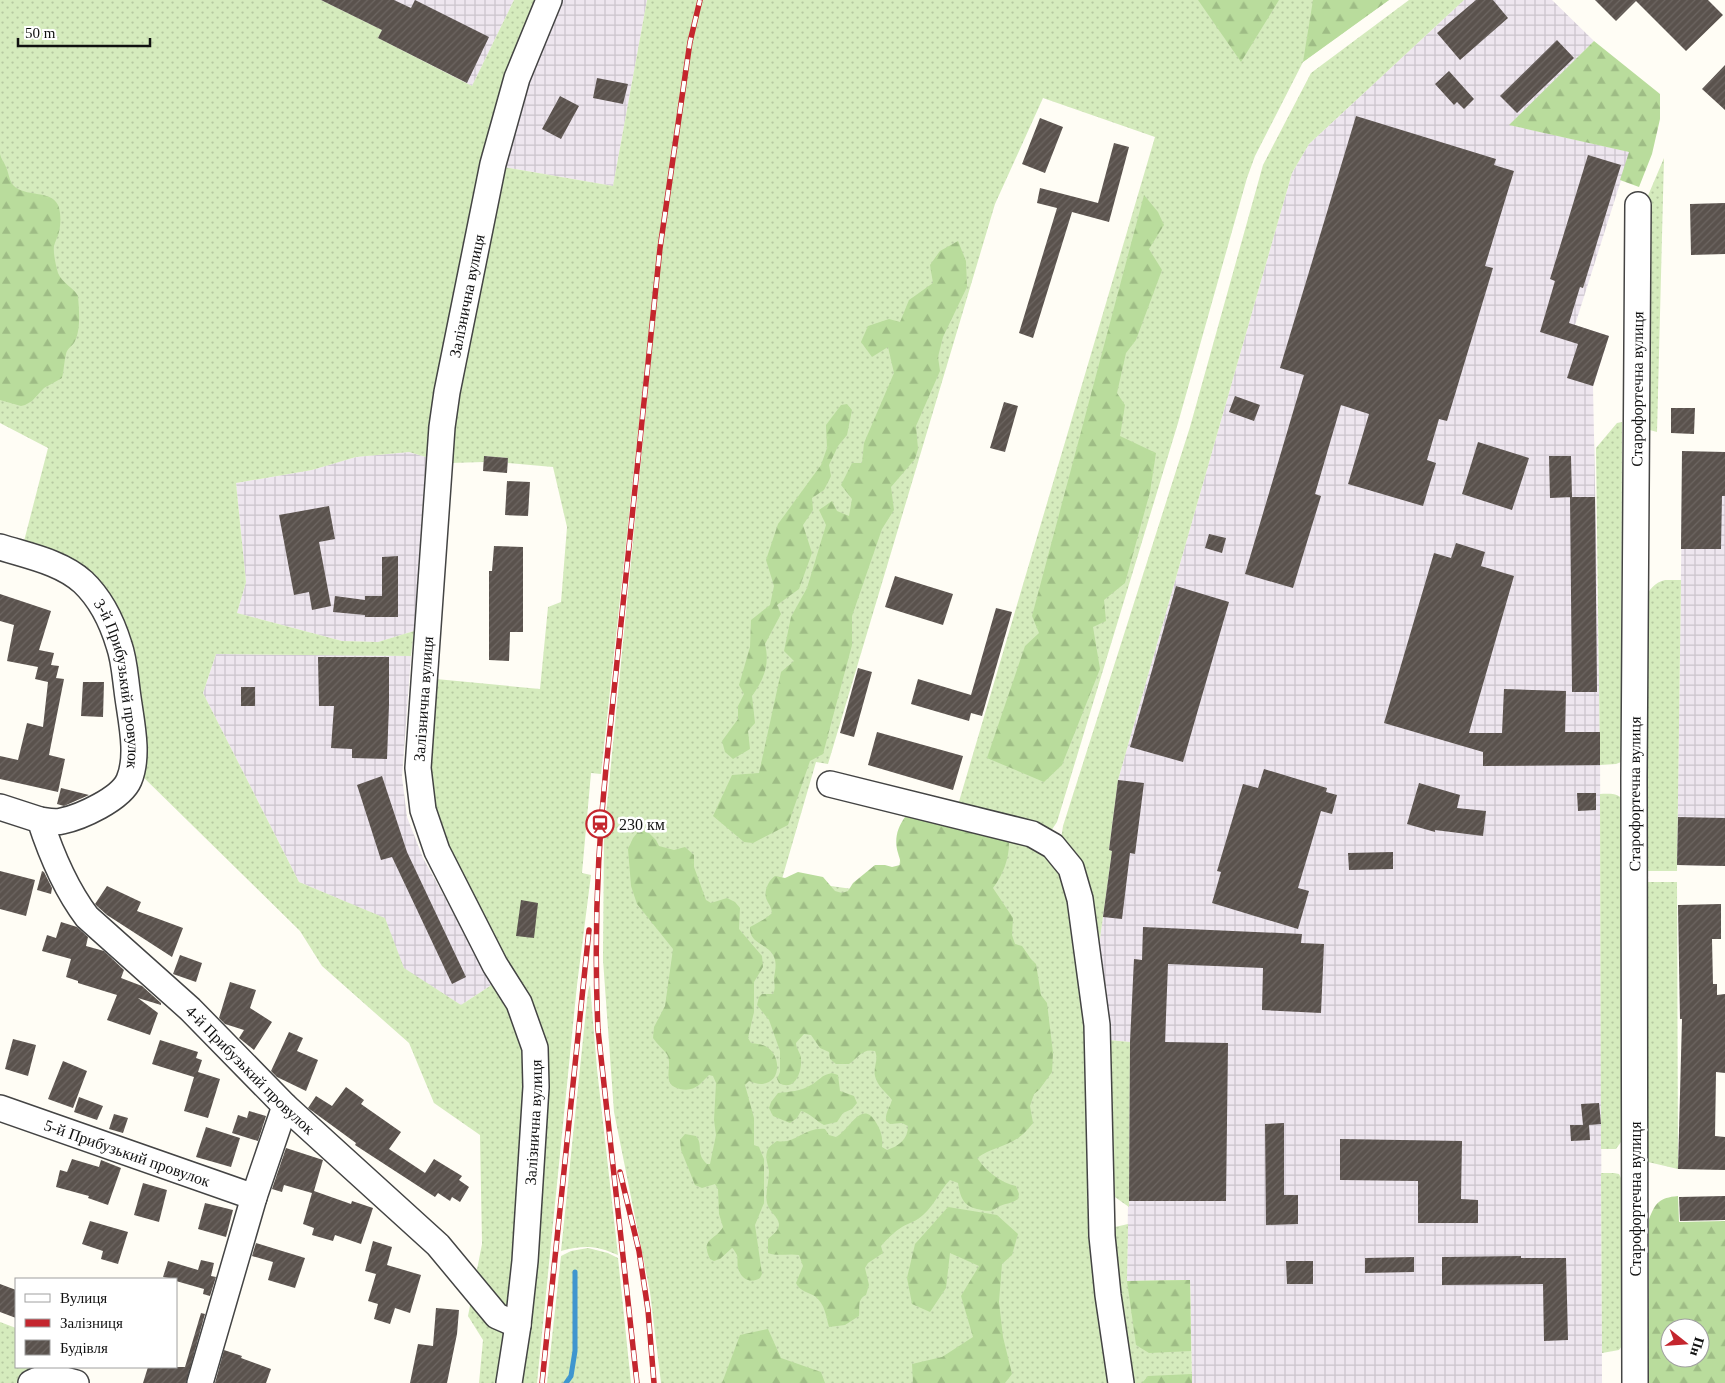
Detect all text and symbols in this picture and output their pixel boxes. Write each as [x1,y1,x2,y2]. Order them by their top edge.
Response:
scale bar [18,15,150,47]
text: 50 m [25,25,56,41]
street label: Залізнична вулиця [446,232,487,359]
street label: Старофортечна вулиця [1628,311,1647,467]
street label: 3-й Прибузький провулок [91,596,143,770]
street label: Залізнична вулиця [410,635,436,762]
street label: Старофортечна вулиця [1625,716,1644,872]
station icon: 230 км [585,809,615,839]
place label: 230 км [619,816,665,833]
street label: 4-й Прибузький провулок [183,1002,318,1137]
street label: Залізнична вулиця [521,1059,545,1186]
street label: 5-й Прибузький провулок [42,1116,213,1190]
street label: Старофортечна вулиця [1627,1121,1645,1277]
legend [15,1278,178,1368]
text: Вулиця [60,1290,107,1306]
text: Залізниця [60,1315,123,1331]
north arrow [1660,1318,1710,1368]
text: Пн [1687,1335,1707,1358]
text: Будівля [60,1340,108,1356]

